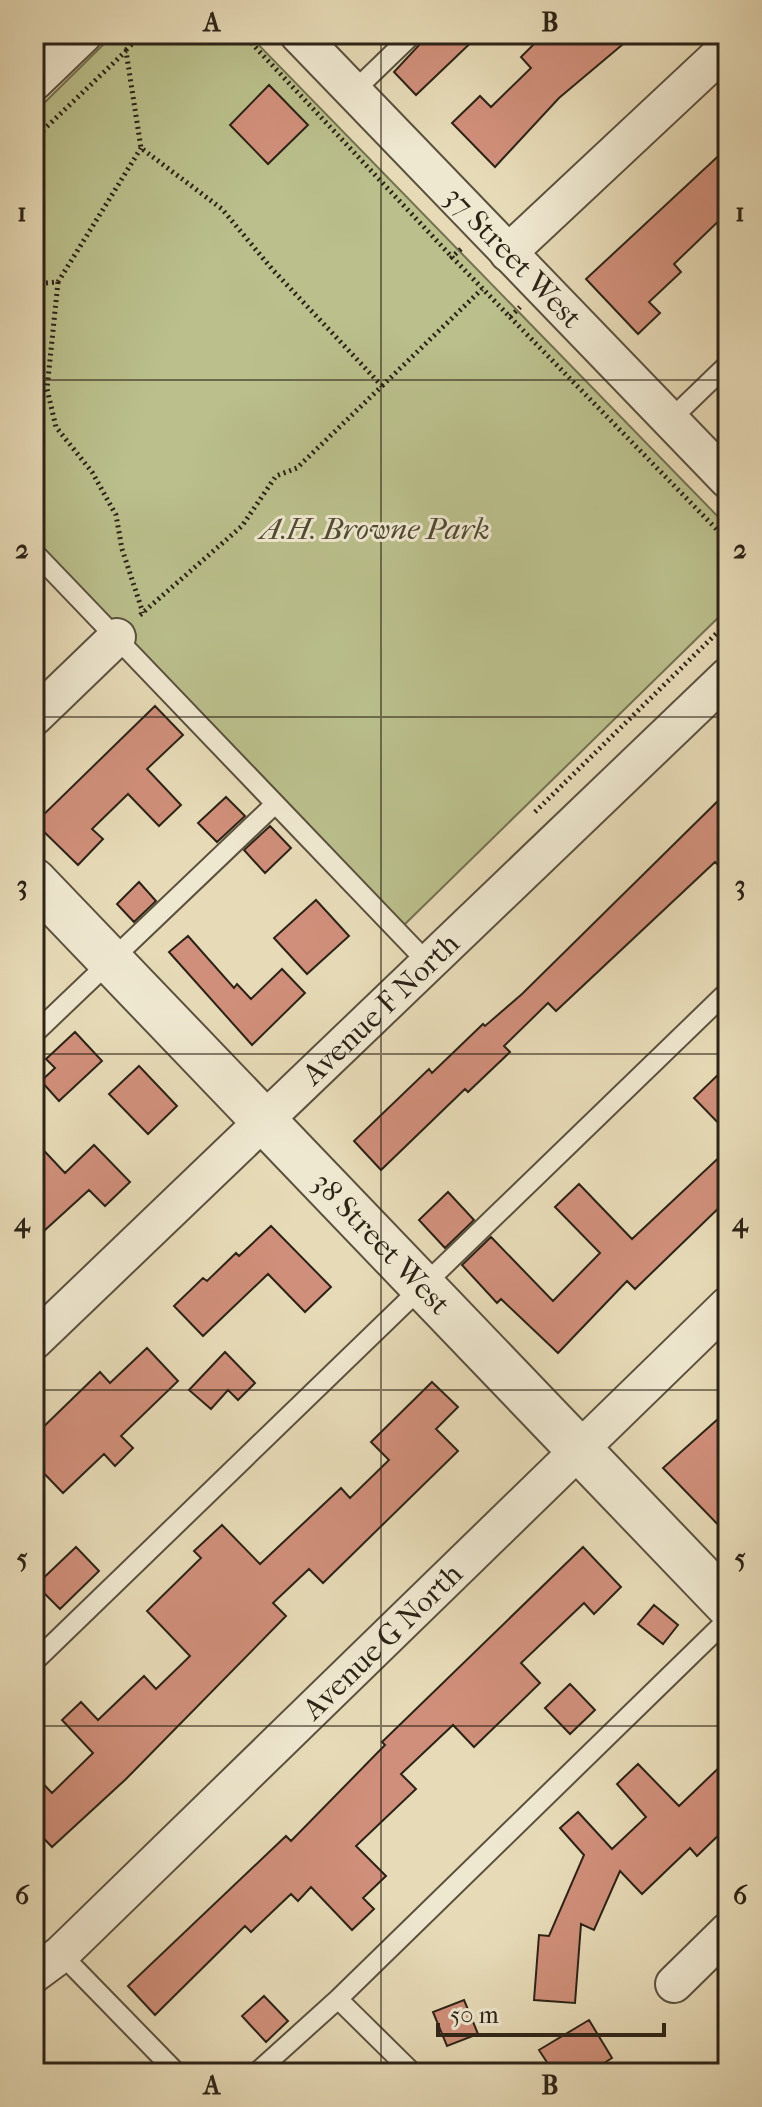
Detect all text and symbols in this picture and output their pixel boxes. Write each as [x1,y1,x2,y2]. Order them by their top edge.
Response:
text: A [202,7,222,38]
text: B [542,7,559,38]
street label: 37 Street West [437,179,589,335]
text: 1 [17,197,27,228]
text: 1 [735,197,745,228]
park label: A.H. Browne Park [256,512,490,547]
text: 2 [15,534,29,565]
text: 2 [733,534,747,565]
text: 3 [17,870,27,901]
text: 3 [735,870,745,901]
street label: Avenue F North [294,926,466,1093]
street label: 38 Street West [305,1165,458,1322]
text: 4 [13,1207,31,1239]
text: 4 [731,1207,749,1239]
text: 5 [16,1543,28,1574]
text: 5 [734,1543,746,1574]
street label: Avenue G North [295,1556,469,1727]
text: 6 [15,1880,30,1911]
text: 6 [733,1880,748,1911]
scale bar [438,1987,664,2037]
text: 50 m [450,2001,499,2029]
text: A [202,2070,222,2101]
text: B [542,2070,559,2101]

